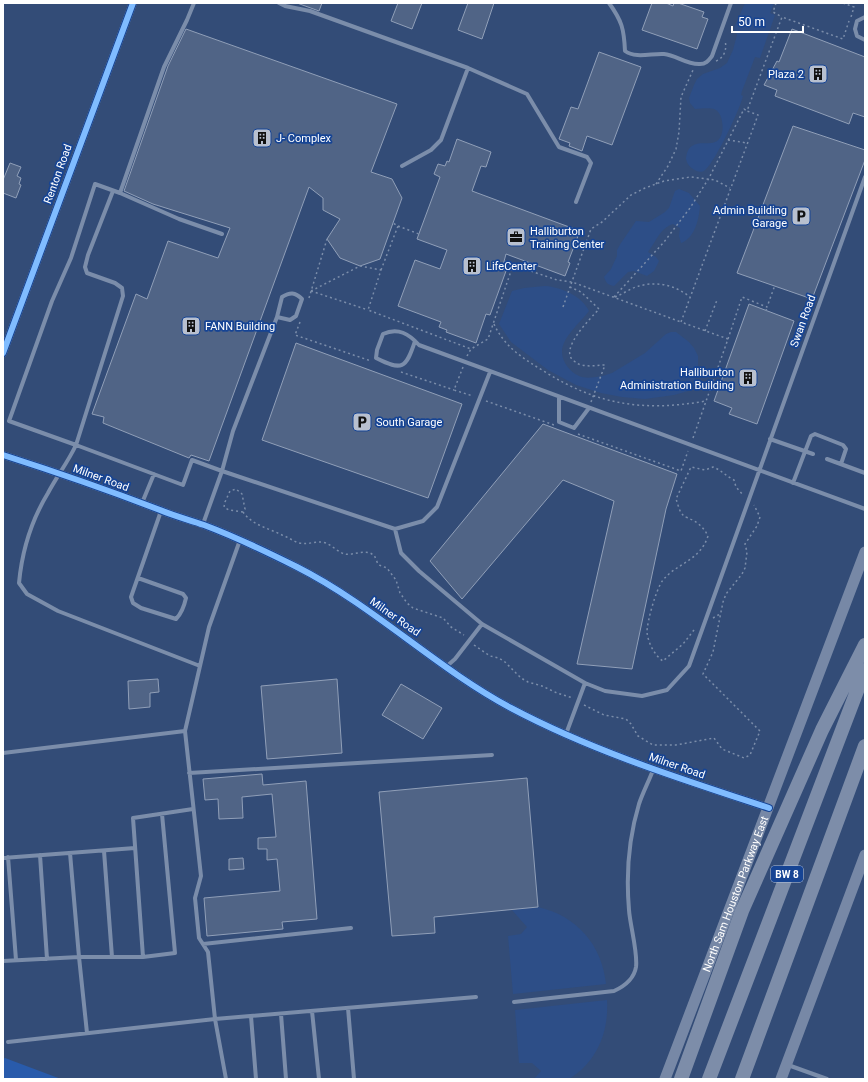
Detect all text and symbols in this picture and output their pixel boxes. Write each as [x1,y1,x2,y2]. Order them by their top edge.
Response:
scale bar [732,8,803,34]
text: 50 m [738,15,765,29]
building icon: Plaza 2 [807,63,829,85]
place label: Plaza 2 [768,68,804,81]
building icon: J- Complex [251,127,273,149]
place label: J- Complex [276,132,332,145]
street label: Renton Road [41,142,75,206]
place label: Admin Building Garage [713,204,787,230]
parking icon: Admin Building Garage [790,205,812,227]
place label: Halliburton Training Center [530,225,605,251]
office icon: Halliburton Training Center [505,226,527,248]
building icon: LifeCenter [461,255,483,277]
place label: LifeCenter [486,260,537,273]
street label: Swan Road [788,293,818,349]
building icon: FANN Building [180,315,202,337]
place label: FANN Building [205,320,275,333]
place label: Halliburton Administration Building [620,366,734,392]
building icon: Halliburton Administration Building [737,367,759,389]
parking icon: South Garage [351,411,373,433]
place label: South Garage [376,416,442,429]
street label: Milner Road [71,462,131,494]
street label: Milner Road [367,595,423,639]
street label: Milner Road [647,750,707,782]
street label: North Sam Houston Parkway East [700,814,771,974]
road number: BW 8 [771,866,803,882]

